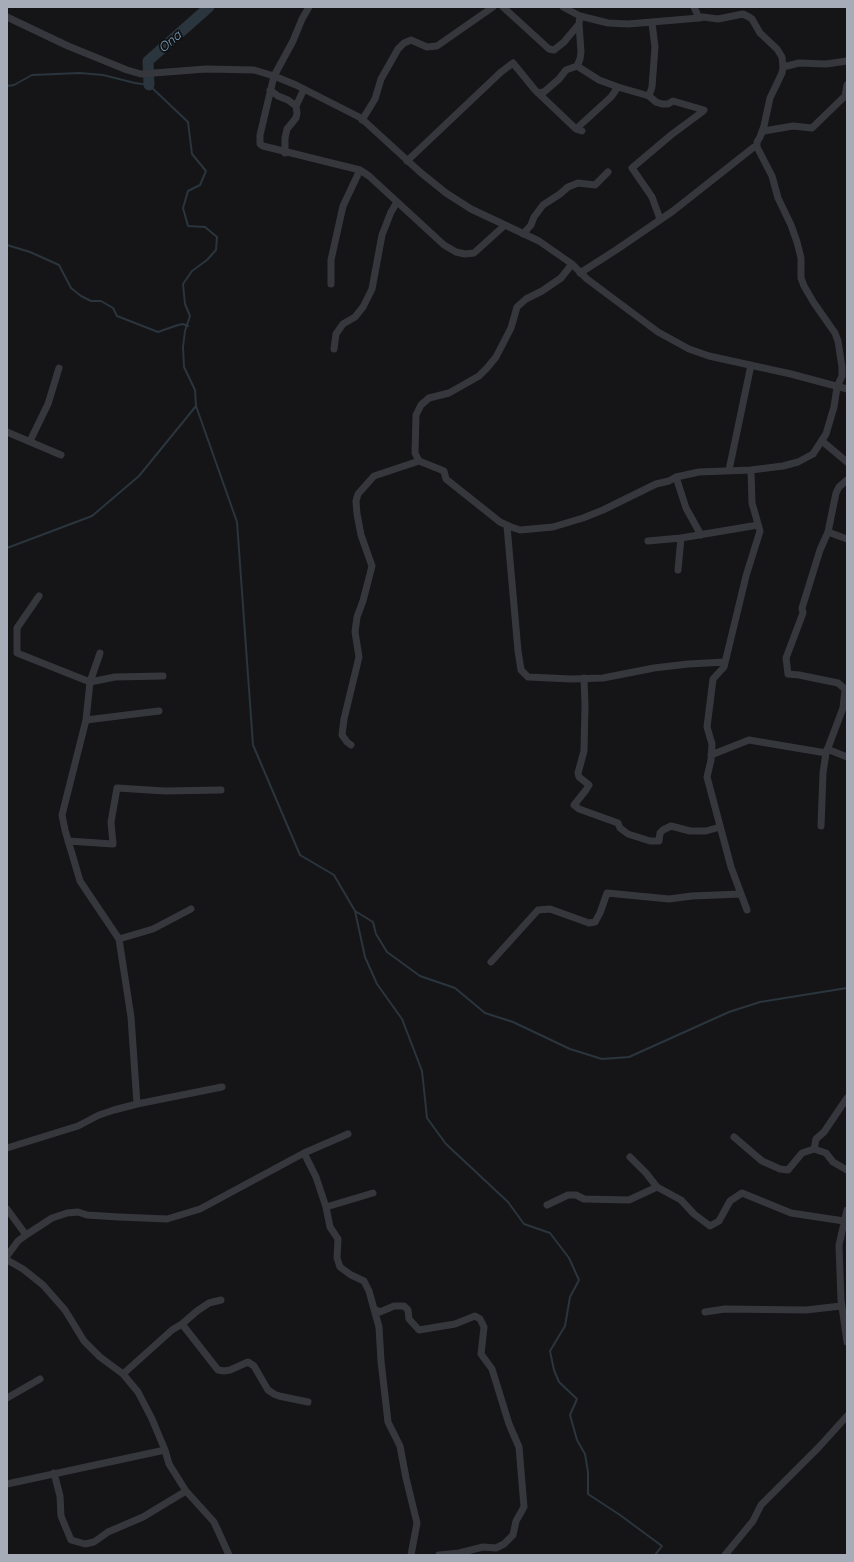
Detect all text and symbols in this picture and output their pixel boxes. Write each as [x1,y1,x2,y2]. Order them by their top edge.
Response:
water label: Ona [155,28,185,56]

